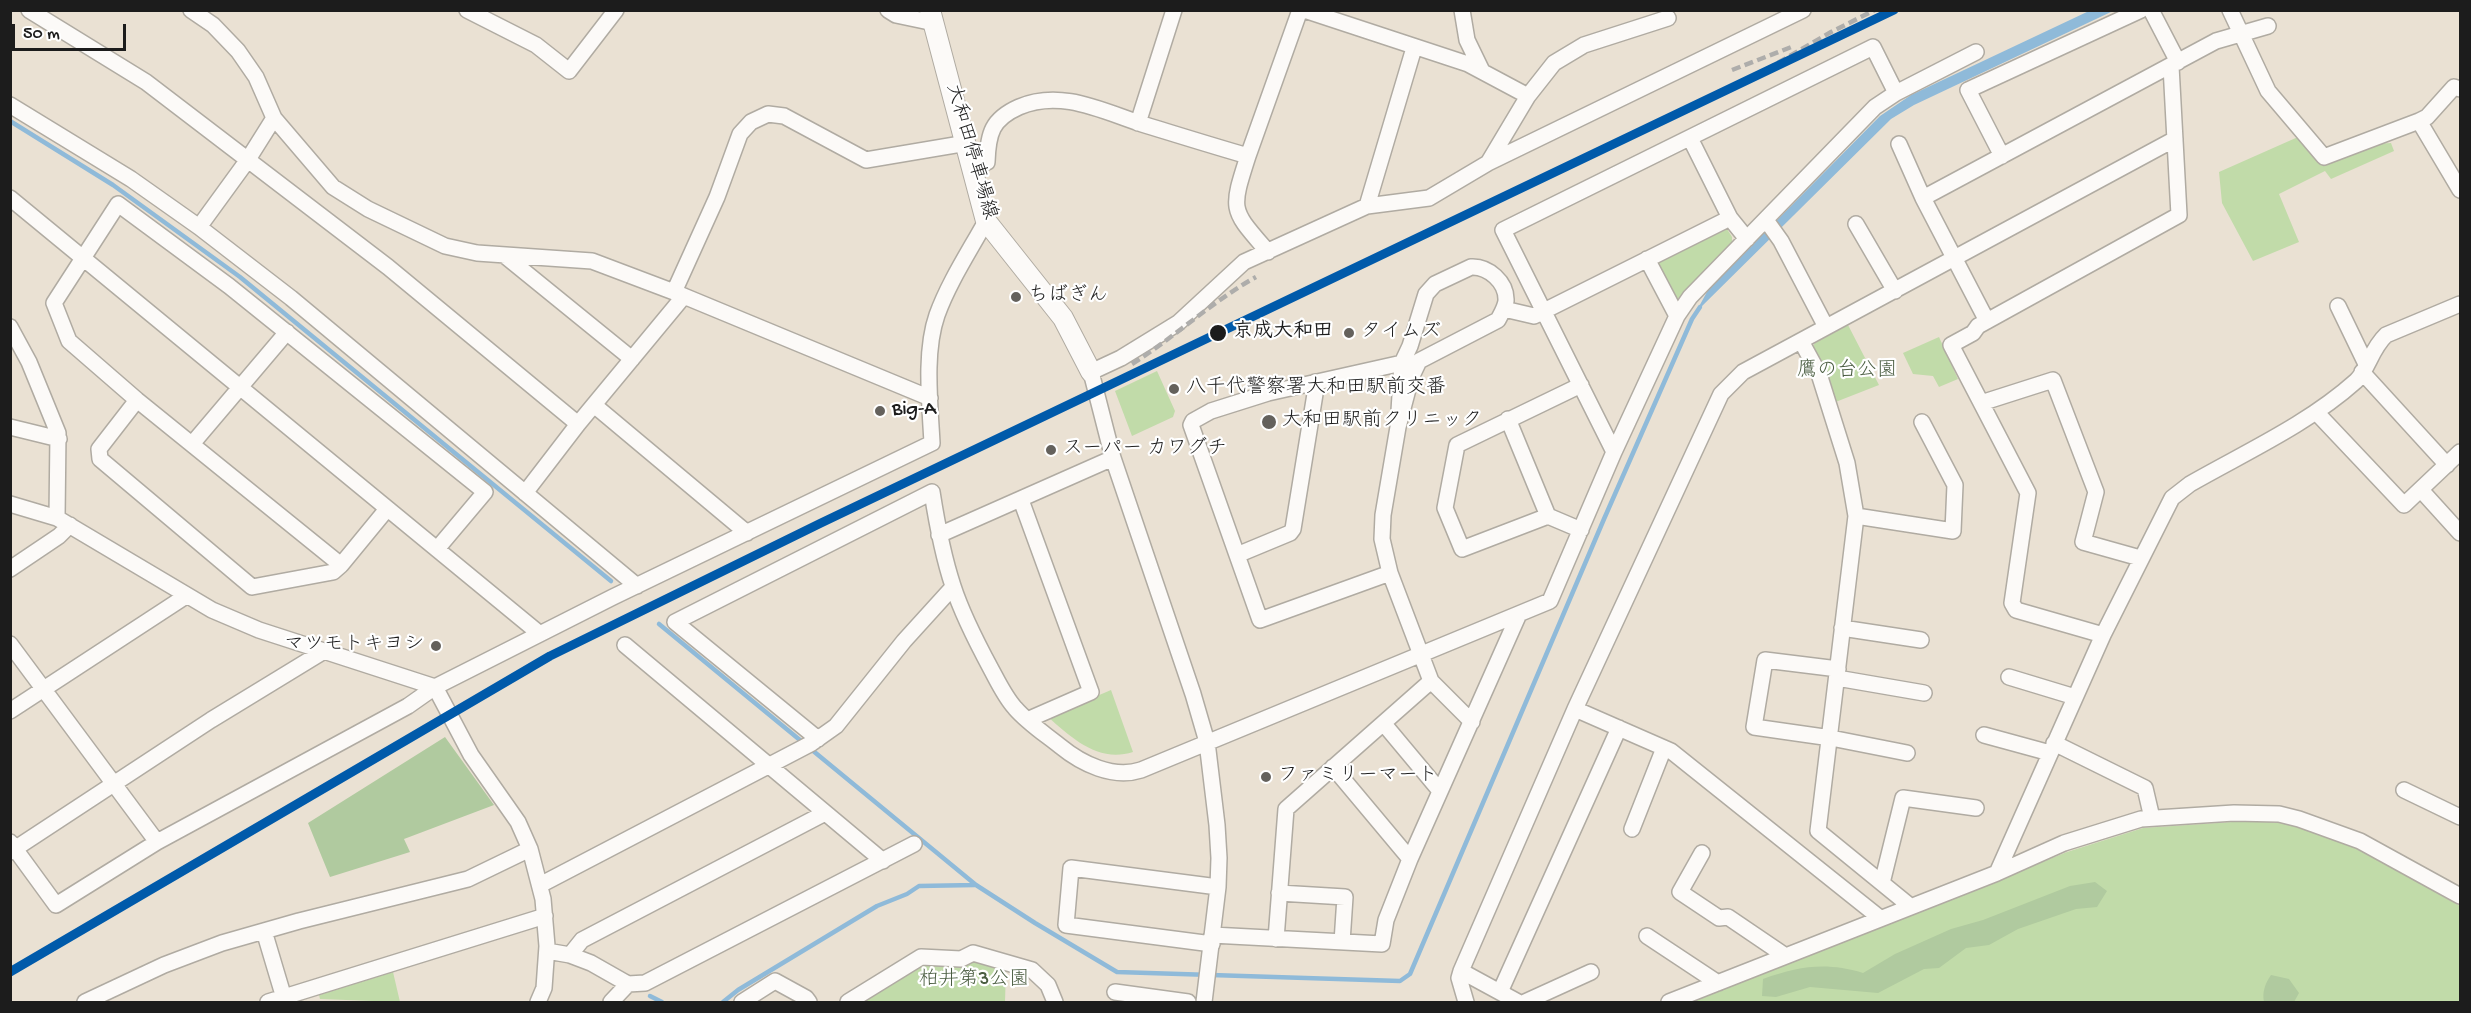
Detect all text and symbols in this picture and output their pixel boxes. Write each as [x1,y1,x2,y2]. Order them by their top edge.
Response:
scale bar [15,12,129,50]
text: 50 m [23,24,60,45]
street label: 大和田停車場線 [939,81,1001,223]
place label: ちばぎん [1028,285,1108,309]
marker: ちばぎん [1009,290,1023,304]
place label: 京成大和田 [1233,321,1333,345]
place label: タイムズ [1361,321,1441,345]
marker: 京成大和田 [1208,323,1228,343]
marker: タイムズ [1342,326,1356,340]
park label: 鷹の台公園 [1797,360,1897,384]
place label: 八千代警察署大和田駅前交番 [1186,377,1446,401]
marker: 八千代警察署大和田駅前交番 [1167,382,1181,396]
place label: Big-A [892,399,936,423]
marker: Big-A [873,404,887,418]
place label: 大和田駅前クリニック [1282,410,1482,434]
marker: 大和田駅前クリニック [1260,413,1278,431]
place label: スーパー カワグチ [1063,438,1227,462]
marker: スーパー カワグチ [1044,443,1058,457]
place label: マツモトキヨシ [284,634,424,658]
marker: マツモトキヨシ [429,639,443,653]
place label: ファミリーマート [1278,765,1438,789]
marker: ファミリーマート [1259,770,1273,784]
park label: 柏井第3公園 [919,969,1029,993]

